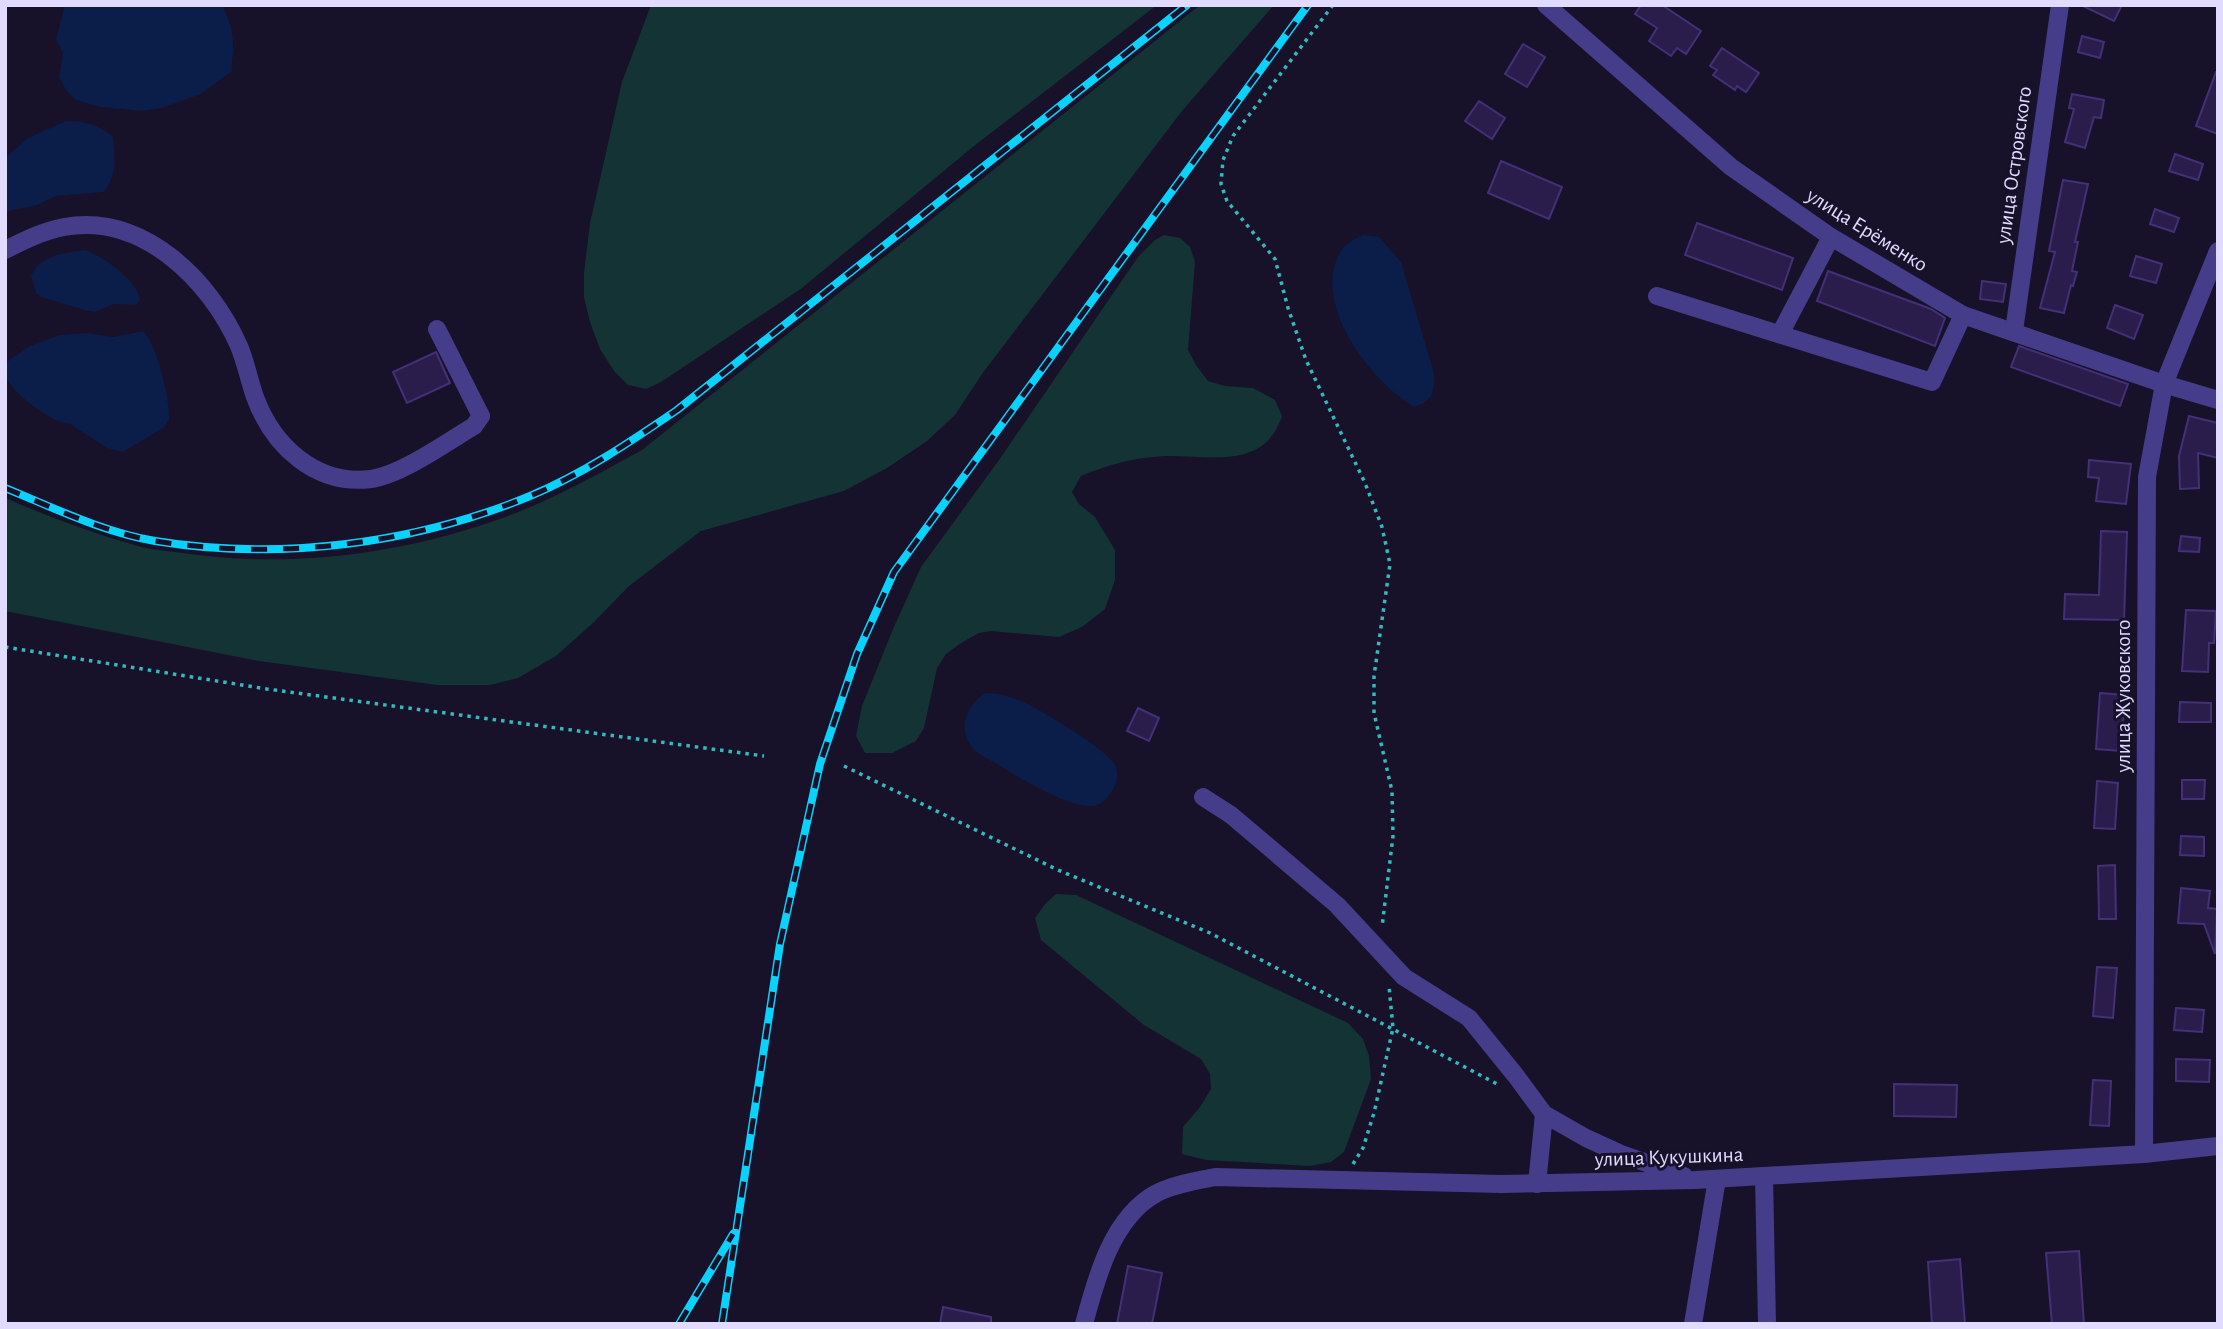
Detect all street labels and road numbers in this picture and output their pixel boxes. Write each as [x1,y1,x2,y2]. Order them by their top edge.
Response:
street label: улица Островского [1992,85,2035,246]
street label: улица Ерёменко [1802,184,1931,275]
street label: улица Жуковского [2113,620,2134,773]
street label: улица Кукушкина [1593,1144,1744,1170]

